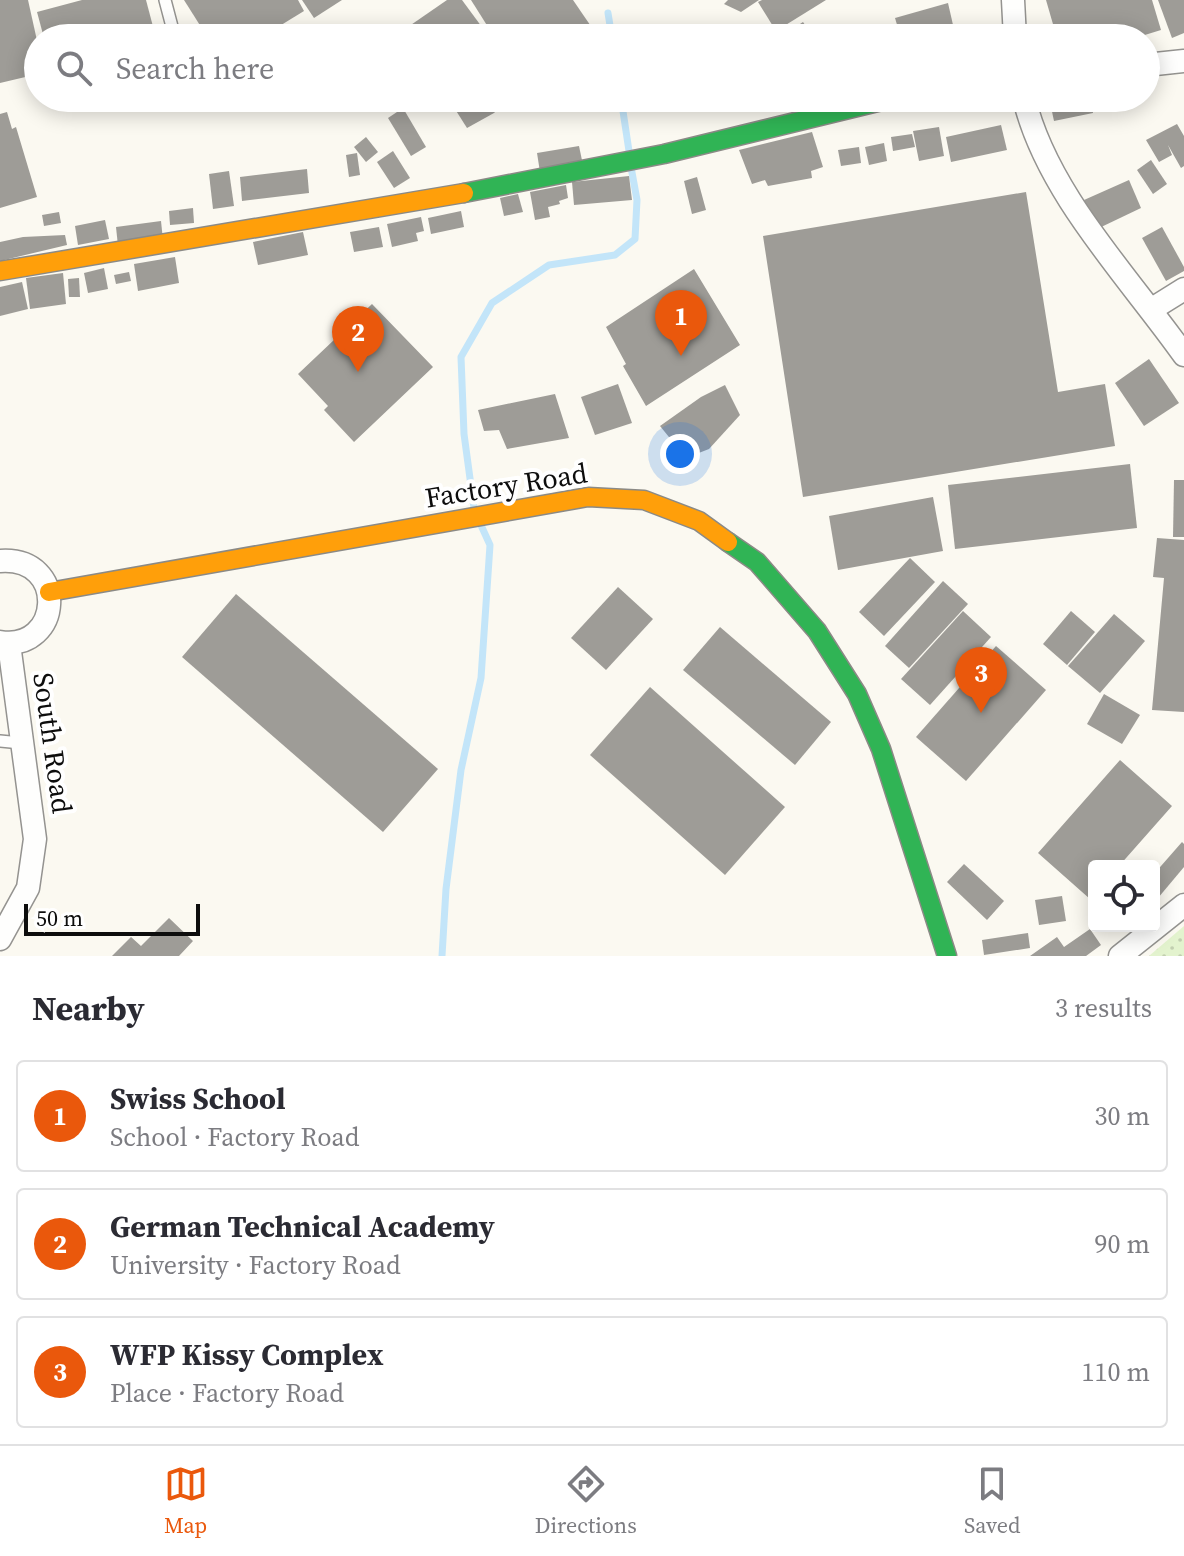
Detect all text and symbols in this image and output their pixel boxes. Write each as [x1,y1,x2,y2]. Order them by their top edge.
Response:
search box [24,24,1160,112]
icon: search [52,46,96,90]
text: Search here [116,48,274,89]
pin: 1 [655,290,707,356]
pin: 2 [332,306,384,372]
your location [660,434,700,474]
street label: Factory Road [422,453,590,517]
pin: 3 [955,647,1007,713]
street label: South Road [24,670,82,816]
map controls [1088,860,1160,932]
button: locate [1088,860,1160,932]
scale bar [24,900,200,936]
text: 50 m [36,903,83,933]
text: Nearby [32,985,145,1031]
text: 3 results [1055,990,1152,1026]
text: Swiss School [110,1078,286,1119]
text: 1 [53,1098,67,1134]
text: 30 m [1095,1098,1150,1134]
text: School · Factory Road [110,1119,359,1155]
text: German Technical Academy [110,1206,495,1247]
text: 2 [53,1226,67,1262]
text: 90 m [1095,1226,1150,1262]
text: University · Factory Road [110,1247,401,1283]
text: WFP Kissy Complex [110,1334,384,1375]
text: 3 [53,1354,67,1390]
text: 110 m [1082,1354,1150,1390]
text: Place · Factory Road [110,1375,344,1411]
tab: Map [164,1462,208,1540]
tab: Directions [535,1462,637,1540]
tab: Saved [964,1462,1020,1540]

